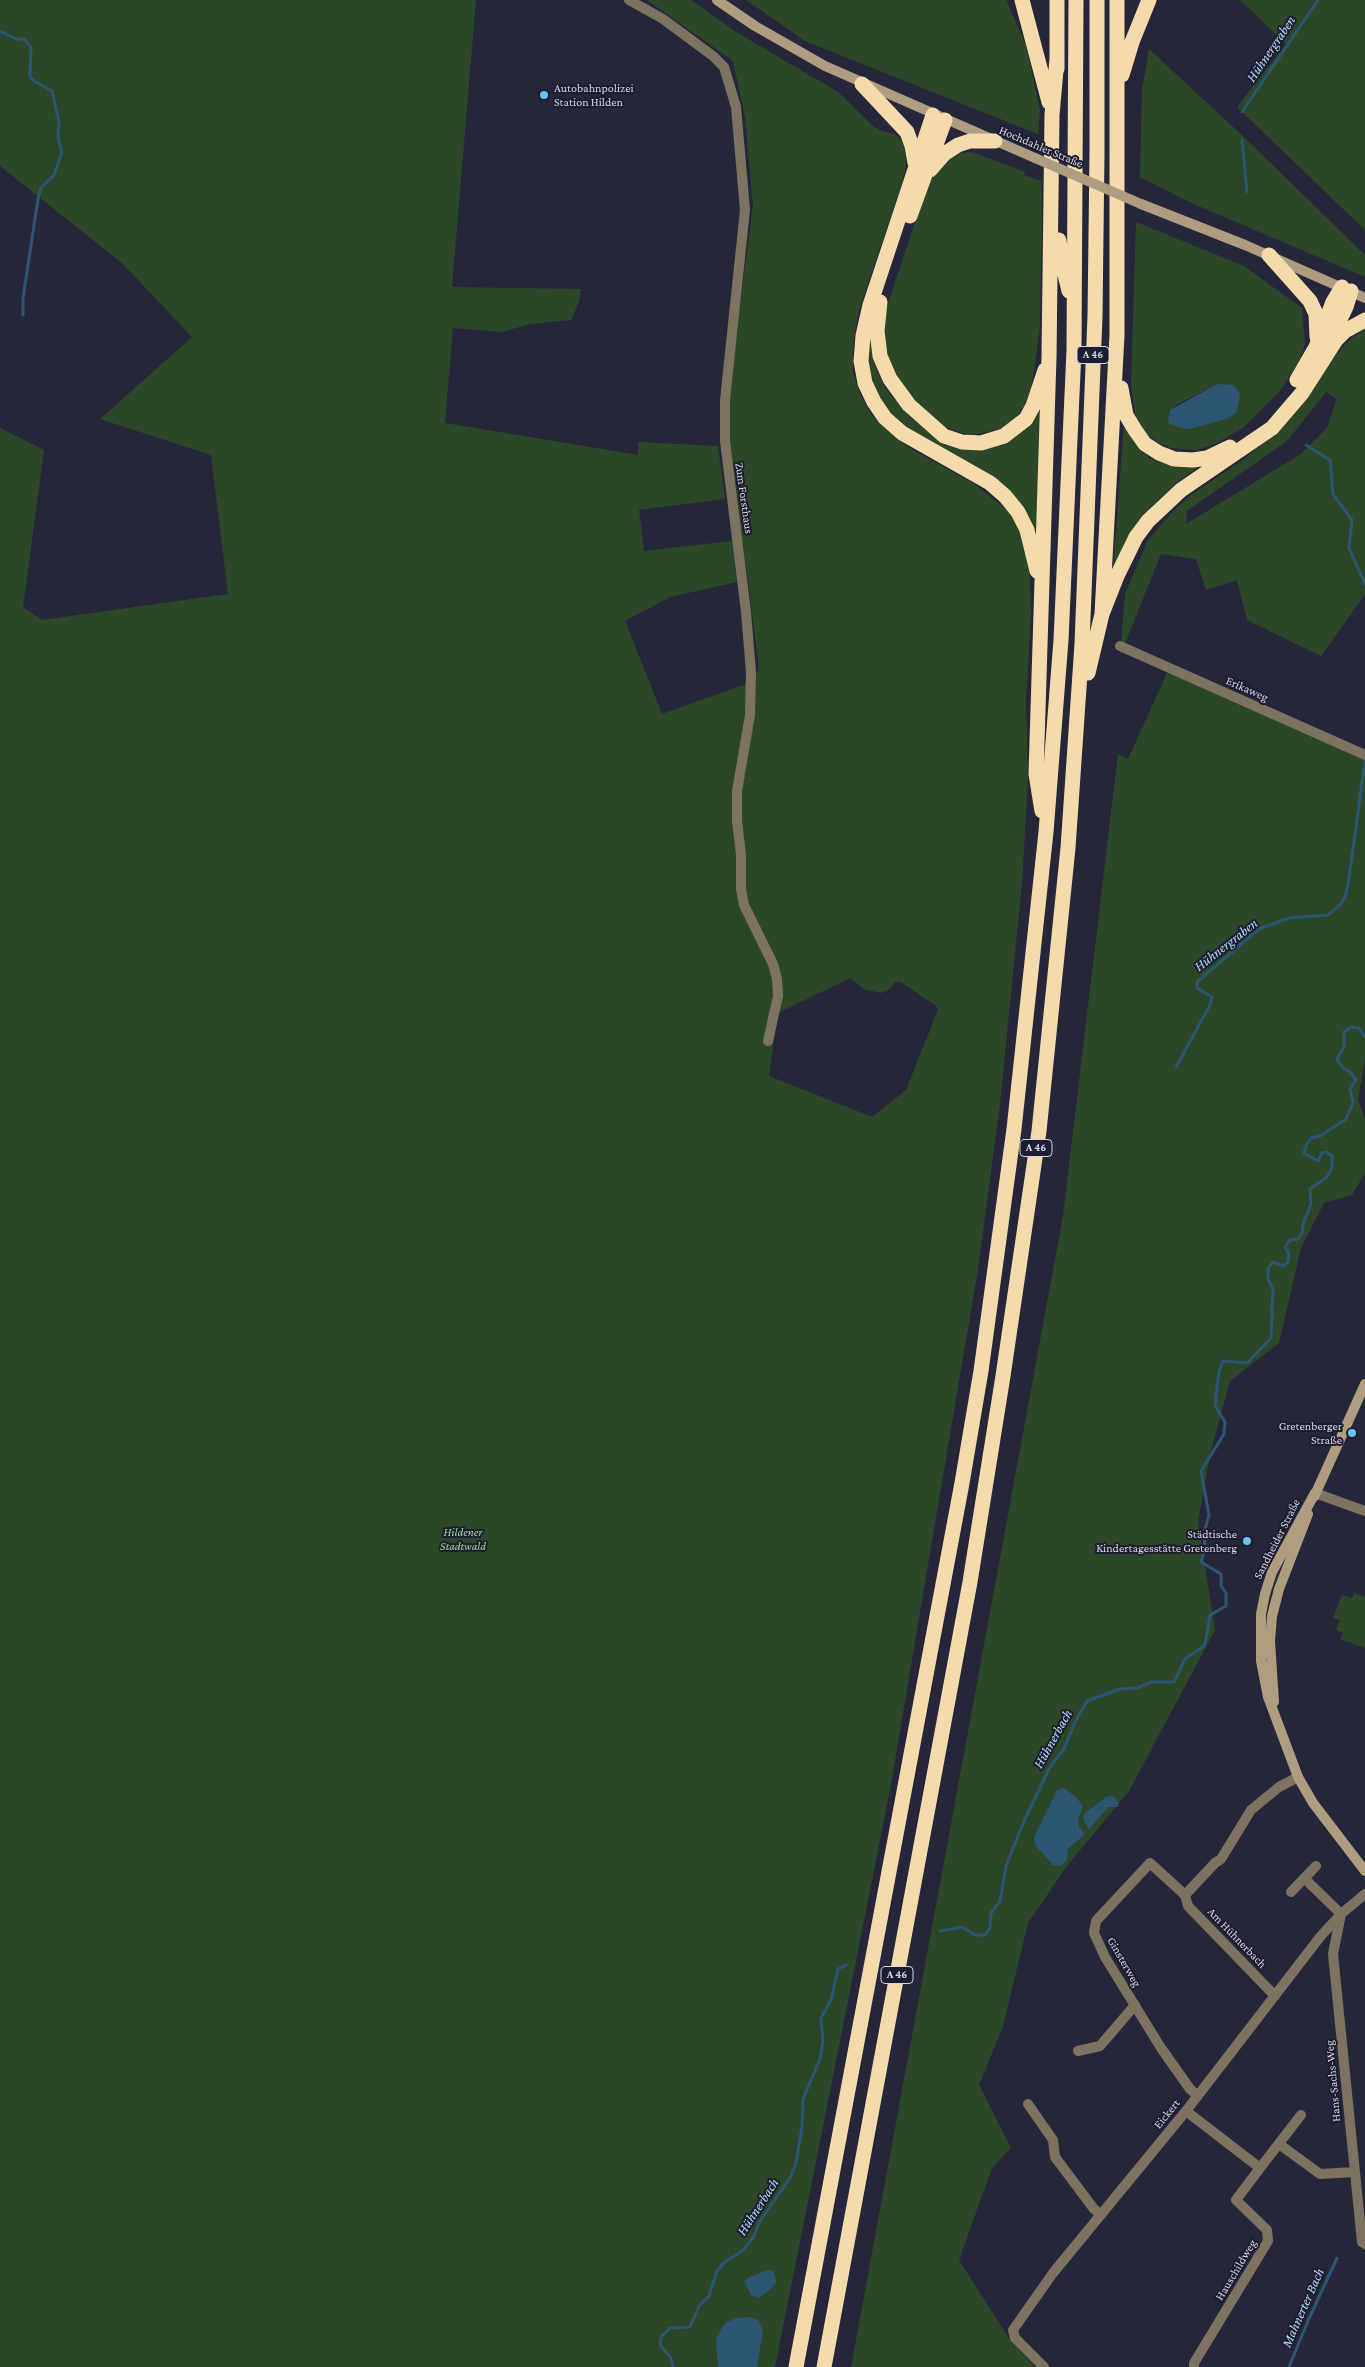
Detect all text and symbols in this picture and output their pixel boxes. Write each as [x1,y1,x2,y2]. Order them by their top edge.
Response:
water label: Hühnergraben [1243,13,1299,85]
place label: Autobahnpolizei Station Hilden [554,81,634,109]
marker: Autobahnpolizei Station Hilden [538,89,550,101]
street label: Hochdahler Straße [997,123,1085,171]
road number: A 46 [1077,346,1109,364]
street label: Zum Forsthaus [732,461,756,535]
street label: Erikaweg [1224,673,1270,705]
water label: Hühnergraben [1191,915,1261,975]
road number: A 46 [1020,1140,1052,1156]
place label: Gretenberger Straße [1279,1419,1342,1447]
marker: Gretenberger Straße [1346,1427,1358,1439]
street label: Sandheider Straße [1251,1497,1303,1581]
park label: Hildener Stadtwald [440,1525,486,1553]
place label: Städtische Kindertagesstätte Gretenberg [1096,1527,1237,1555]
marker: Städtische Kindertagesstätte Gretenberg [1241,1535,1253,1547]
water label: Hühnerbach [1030,1707,1076,1771]
street label: Am Hühnerbach [1205,1905,1269,1971]
street label: Ginsterweg [1104,1935,1144,1989]
road number: A 46 [881,1966,913,1984]
street label: Hans-Sachs-Weg [1322,2040,1344,2122]
street label: Eickert [1151,2096,1183,2132]
water label: Hühnerbach [733,2175,783,2239]
street label: Hauschildweg [1212,2237,1260,2303]
water label: Mahnerter Bach [1278,2266,1328,2350]

